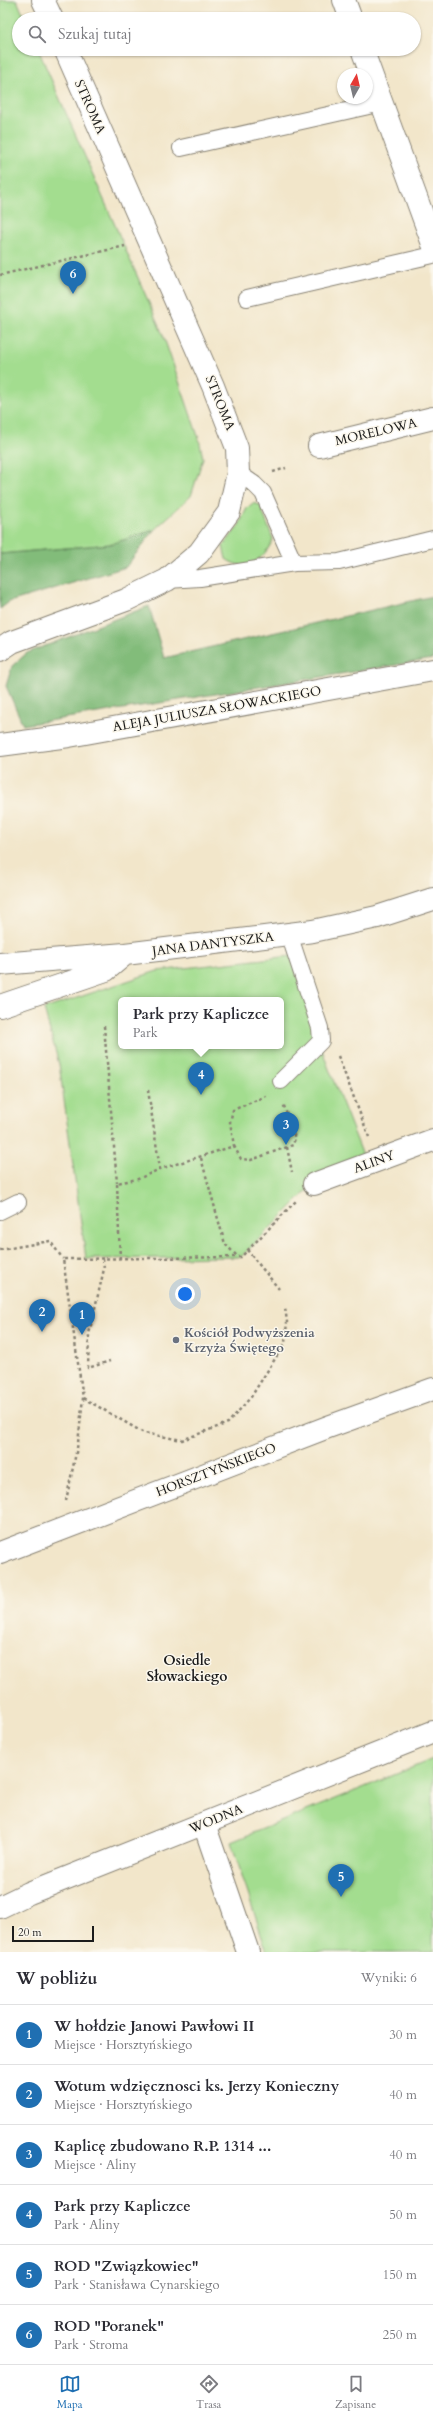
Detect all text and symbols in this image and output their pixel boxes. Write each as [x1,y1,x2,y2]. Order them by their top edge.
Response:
search box [12,12,421,56]
icon: search [26,23,48,45]
text: Szukaj tutaj [58,24,132,44]
north arrow [337,68,373,104]
street label: STROMA [70,77,110,138]
pin: 6 [60,261,86,294]
street label: STROMA [201,373,239,434]
street label: MORELOWA [333,414,419,450]
street label: ALEJA JULIUSZA SŁOWACKIEGO [111,682,323,736]
street label: JANA DANTYSZKA [149,928,276,961]
popup [118,997,284,1049]
text: Park przy Kapliczce [133,1004,269,1024]
text: Park [133,1024,158,1042]
pin: 4 [188,1062,214,1095]
pin: 3 [273,1112,299,1145]
street label: ALINY [351,1146,397,1178]
your location [175,1284,195,1304]
pin: 2 [29,1299,55,1332]
pin: 1 [69,1302,95,1335]
place label: Kościół Podwyższenia Krzyża Świętego [184,1324,315,1357]
marker: Kościół Podwyższenia Krzyża Świętego [171,1335,181,1345]
street label: HORSZTYŃSKIEGO [153,1439,279,1501]
district label: Osiedle Słowackiego [147,1651,227,1686]
street label: WODNA [186,1800,246,1838]
pin: 5 [328,1864,354,1897]
scale bar [12,1924,94,1943]
text: 20 m [18,1925,42,1940]
text: W pobliżu [16,1967,97,1990]
text: Wyniki: 6 [361,1969,417,1987]
text: W hołdzie Janowi Pawłowi II [54,2016,254,2036]
text: 1 [26,2026,32,2044]
text: 30 m [389,2026,417,2044]
text: Miejsce · Horsztyńskiego [54,2036,192,2054]
text: Wotum wdzięcznosci ks. Jerzy Konieczny [54,2076,339,2096]
text: 2 [26,2086,32,2104]
text: 40 m [389,2086,417,2104]
text: Miejsce · Horsztyńskiego [54,2096,192,2114]
text: Kaplicę zbudowano R.P. 1314 ... [54,2136,271,2156]
text: 3 [26,2146,32,2164]
text: 40 m [389,2146,417,2164]
text: Miejsce · Aliny [54,2156,136,2174]
text: Park przy Kapliczce [54,2196,191,2216]
text: 4 [26,2206,32,2224]
text: 50 m [389,2206,417,2224]
text: Park · Aliny [54,2216,120,2234]
text: ROD "Związkowiec" [54,2256,199,2276]
text: 5 [26,2266,32,2284]
text: 150 m [383,2266,417,2284]
text: Park · Stanisława Cynarskiego [54,2276,219,2294]
text: ROD "Poranek" [54,2316,164,2336]
text: 6 [26,2326,32,2344]
text: 250 m [383,2326,417,2344]
text: Park · Stroma [54,2336,128,2354]
tab: Mapa [57,2373,83,2412]
tab: Trasa [196,2373,221,2412]
tab: Zapisane [335,2373,376,2412]

